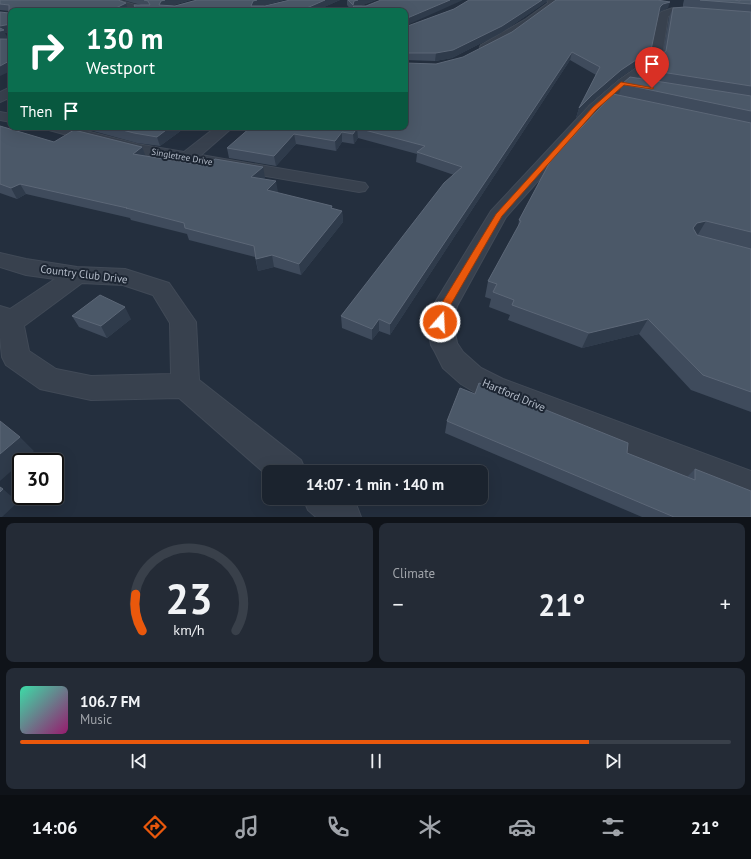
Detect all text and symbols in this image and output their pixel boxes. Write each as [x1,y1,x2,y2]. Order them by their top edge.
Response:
text: 130 m [86,20,163,57]
icon: right [20,24,72,76]
pin [635,47,669,88]
icon: arrive [641,53,663,75]
text: Westport [86,56,155,79]
icon: arrive [60,100,82,122]
text: Then [20,102,52,121]
street label: Singletree Drive [151,146,214,167]
street label: Country Club Drive [40,262,129,286]
position arrow [419,301,461,343]
street label: Hartford Drive [480,375,548,415]
speed limit sign: 30 [12,453,64,505]
text: 14:07 · 1 min · 140 m [306,475,444,494]
text: Climate [393,565,435,582]
text: 23 [166,571,213,624]
text: 21° [538,585,585,624]
text: − [393,590,404,618]
text: + [720,590,731,618]
text: km/h [174,619,205,638]
text: 106.7 FM [80,692,140,711]
text: Music [80,711,112,728]
icon: previous [128,750,150,772]
icon: pause [365,750,387,772]
icon: next [602,750,624,772]
icon: directions [141,813,169,841]
icon: music [233,813,261,841]
icon: phone [324,813,352,841]
icon: climate [416,813,444,841]
icon: car [508,813,536,841]
icon: filters [599,813,627,841]
text: 14:06 [32,816,77,839]
text: 21° [691,816,719,839]

